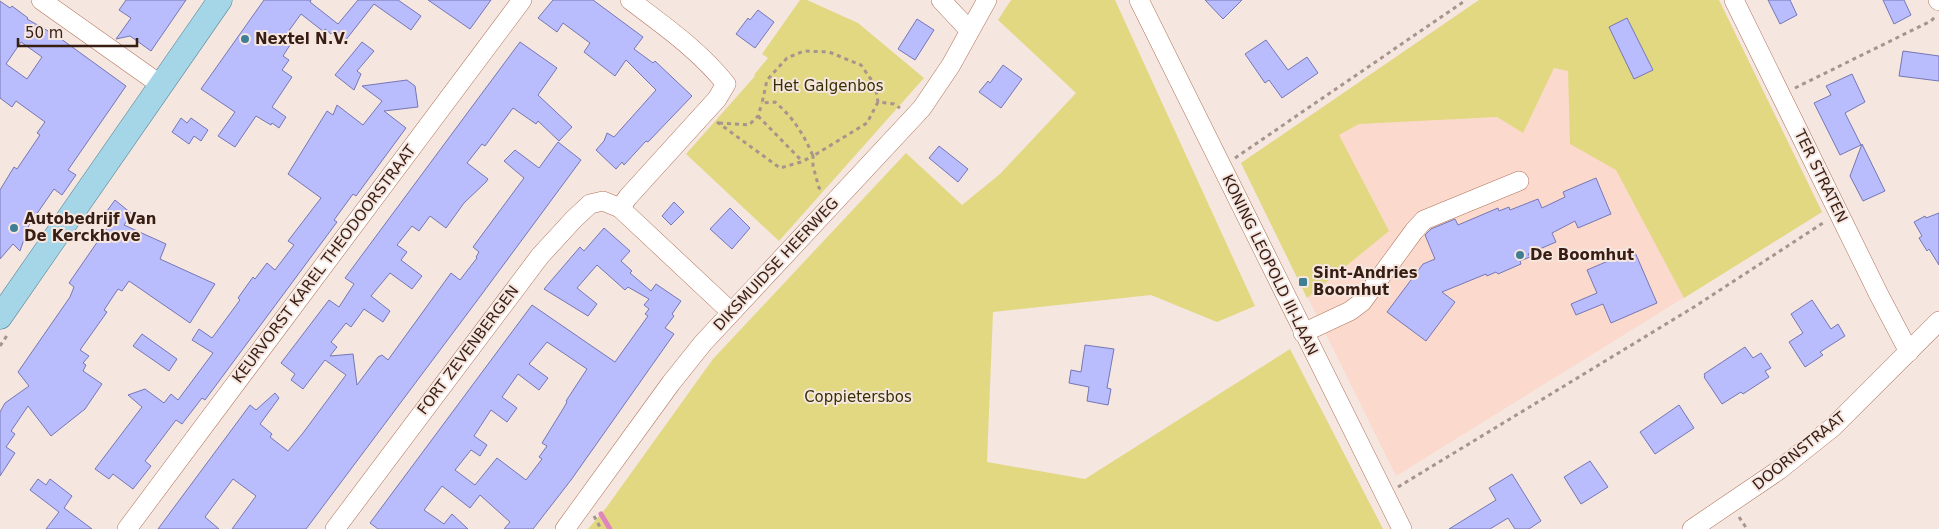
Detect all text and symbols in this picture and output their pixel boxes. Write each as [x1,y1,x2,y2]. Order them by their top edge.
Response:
scale bar [18,15,136,47]
text: 50 m [25,24,63,42]
place label: Nextel N.V. [255,30,349,48]
marker: Nextel N.V. [239,33,251,45]
park label: Het Galgenbos [773,77,884,95]
street label: TER STRATEN [1790,126,1851,225]
street label: KEURVORST KAREL THEODOORSTRAAT [229,141,420,386]
street label: KONING LEOPOLD III-LAAN [1218,172,1322,358]
street label: DIKSMUIDSE HEERWEG [710,194,842,334]
place label: Autobedrijf Van De Kerckhove [24,210,156,245]
marker: Autobedrijf Van De Kerckhove [8,222,20,234]
place label: De Boomhut [1530,246,1634,264]
marker: De Boomhut [1514,249,1526,261]
place label: Sint-Andries Boomhut [1313,264,1418,299]
marker: Sint-Andries Boomhut [1297,276,1309,288]
street label: FORT ZEVENBERGEN [414,282,522,418]
park label: Coppietersbos [804,388,912,406]
street label: DOORNSTRAAT [1749,408,1850,494]

